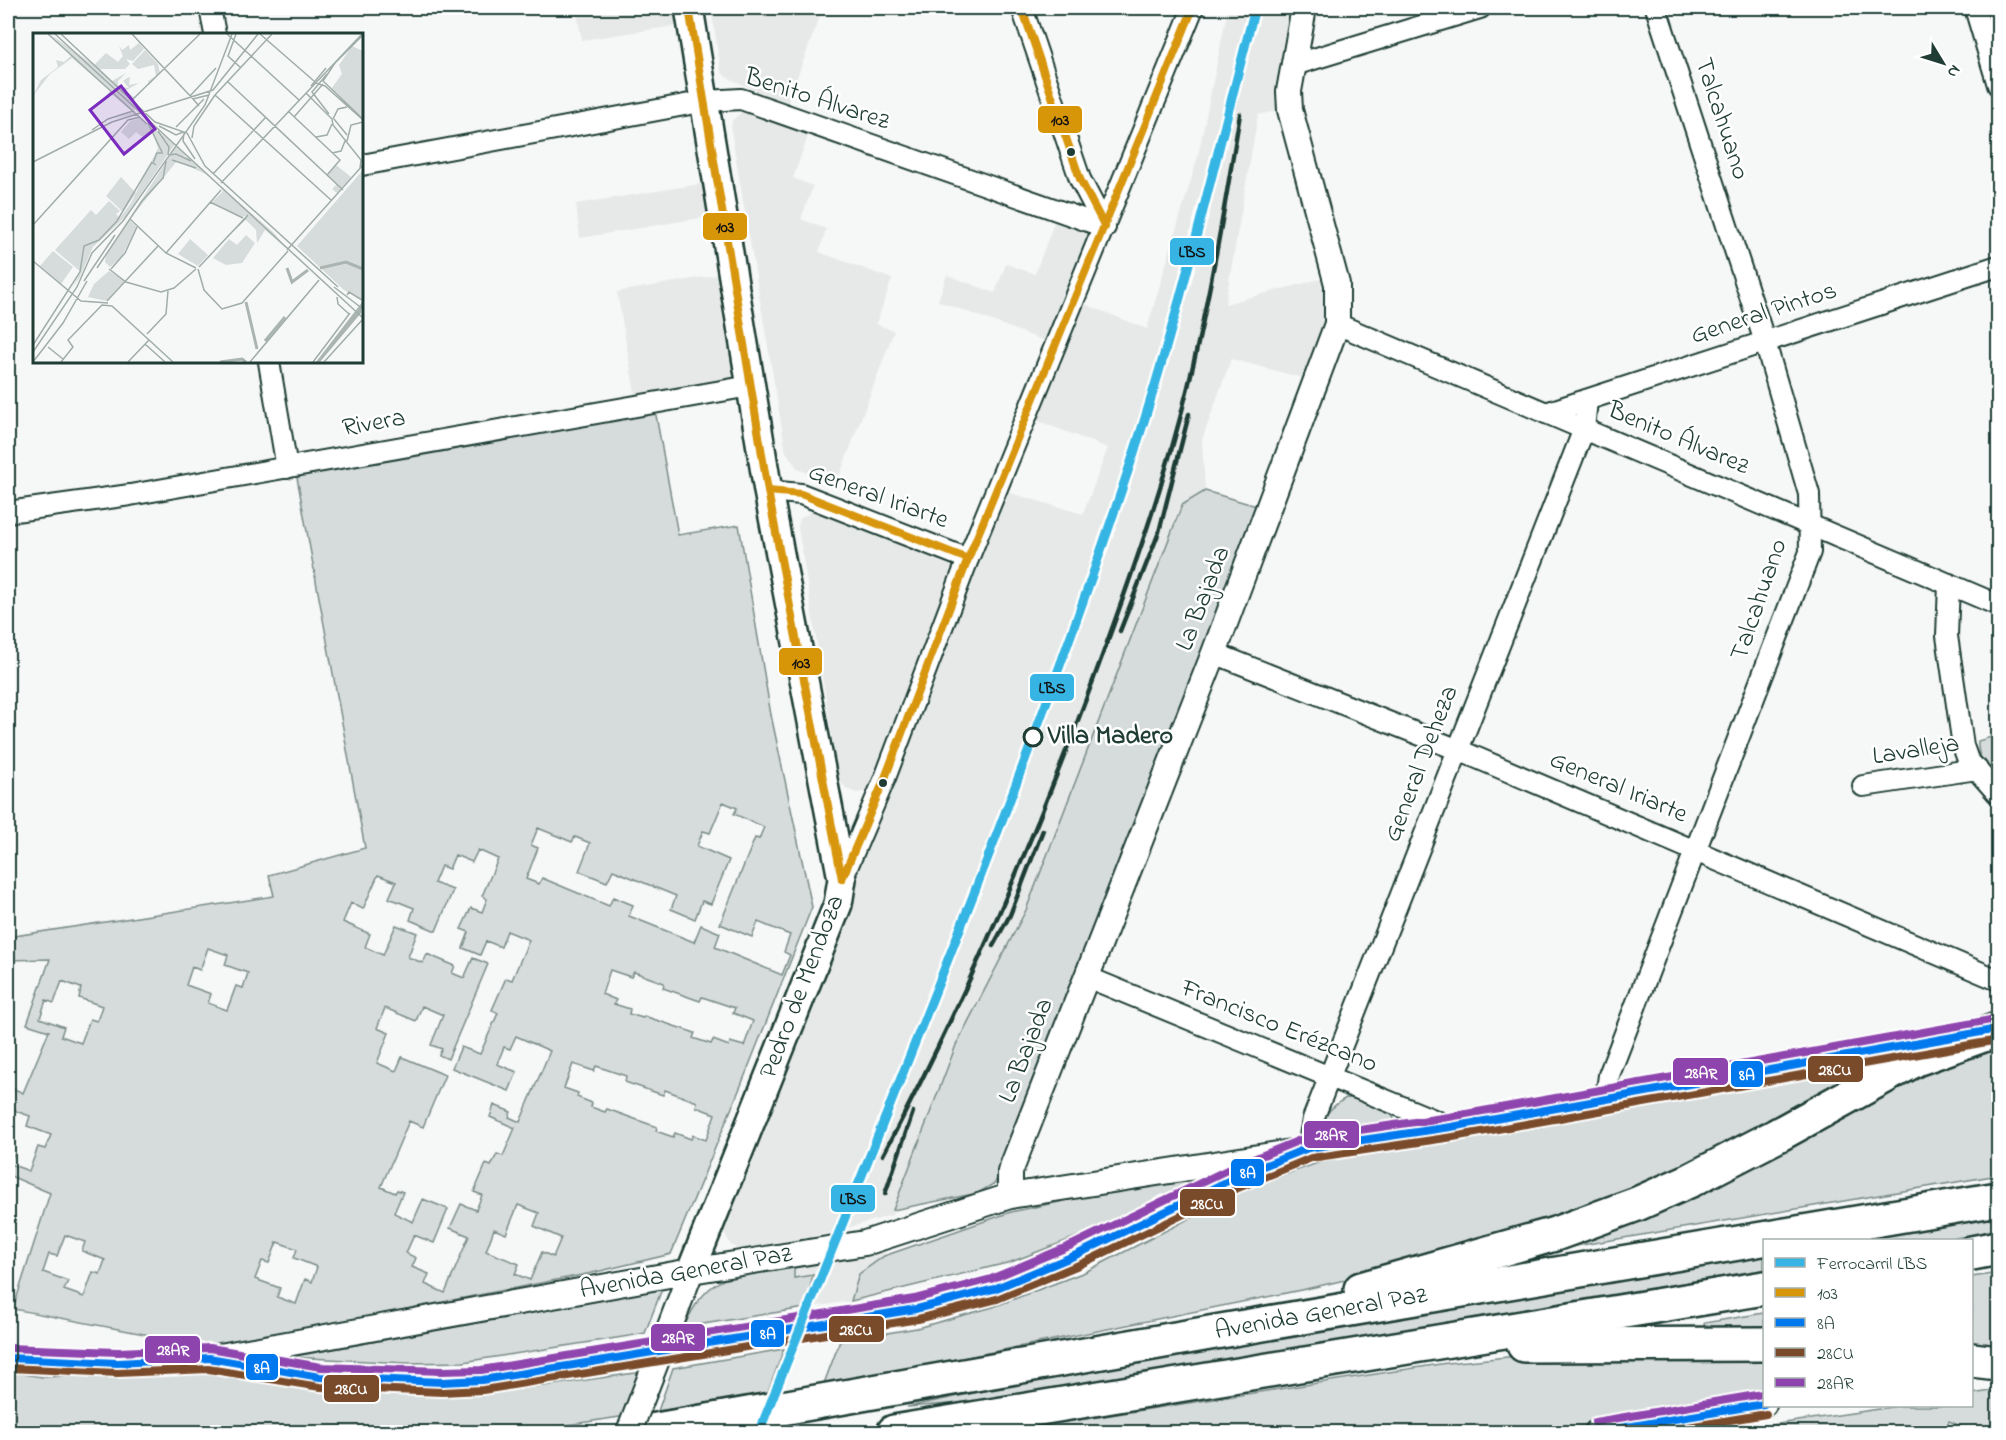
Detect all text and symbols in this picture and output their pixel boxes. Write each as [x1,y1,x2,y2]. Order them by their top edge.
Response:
inset map [33,33,363,363]
north arrow [1913,33,1973,93]
street label: Talcahuano [1683,53,1759,185]
street label: Benito Álvarez [739,58,895,141]
text: N [1940,59,1966,83]
line badge: 103 [1037,105,1083,134]
text: 103 [1051,109,1070,133]
unlabelled marker [1065,146,1077,158]
line badge: 103 [702,212,748,241]
text: 103 [716,216,735,240]
line badge: LBS [1169,237,1215,266]
text: LBS [1179,241,1205,265]
street label: General Pintos [1686,272,1842,356]
street label: Benito Álvarez [1600,392,1755,486]
street label: Rivera [339,400,409,448]
street label: General Iriarte [803,454,954,540]
street label: Talcahuano [1721,534,1799,666]
street label: La Bajada [1167,541,1241,657]
line badge: 103 [778,647,823,676]
text: 103 [792,652,811,676]
line badge: LBS [1029,673,1075,702]
text: LBS [1039,677,1065,701]
street label: General Deheza [1375,680,1469,848]
place label: Villa Madero [1047,718,1173,756]
street label: Lavalleja [1870,725,1962,777]
marker: Villa Madero [1023,727,1043,747]
street label: General Iriarte [1543,742,1693,834]
unlabelled marker [877,777,889,789]
street label: Pedro de Mendoza [751,890,855,1084]
street label: Francisco Erézcano [1174,970,1383,1084]
street label: La Bajada [990,993,1064,1109]
line badge: 28CU [1807,1055,1864,1083]
line badge: 28AR [1672,1057,1729,1086]
text: 28CU [1818,1059,1851,1083]
line badge: 8A [1730,1060,1764,1088]
text: 28AR [1684,1062,1718,1086]
text: 8A [1738,1064,1755,1088]
line badge: 28AR [1303,1120,1360,1149]
text: 28AR [1314,1124,1348,1148]
line badge: 8A [1230,1158,1265,1187]
text: 8A [1239,1162,1256,1186]
line badge: LBS [830,1184,876,1213]
text: LBS [840,1188,866,1212]
line badge: 28CU [1179,1188,1236,1217]
text: 28CU [1190,1193,1223,1217]
street label: Avenida General Paz [577,1236,795,1310]
legend [1763,1239,1973,1407]
text: Ferrocarril LBS [1816,1252,1927,1278]
street label: Avenida General Paz [1212,1277,1430,1351]
text: 103 [1817,1282,1838,1308]
text: 8A [1817,1312,1835,1338]
line badge: 28CU [828,1315,885,1343]
line badge: 8A [750,1319,785,1348]
text: 28CU [839,1319,872,1343]
line badge: 28AR [650,1323,706,1352]
text: 8A [759,1323,776,1347]
text: 28AR [661,1327,695,1351]
line badge: 28AR [144,1335,201,1364]
text: 28AR [156,1339,190,1363]
text: 28CU [1817,1342,1854,1368]
line badge: 8A [245,1353,279,1381]
text: 8A [253,1357,270,1381]
text: 28AR [1817,1372,1854,1398]
line badge: 28CU [323,1374,380,1403]
text: 28CU [334,1378,367,1402]

